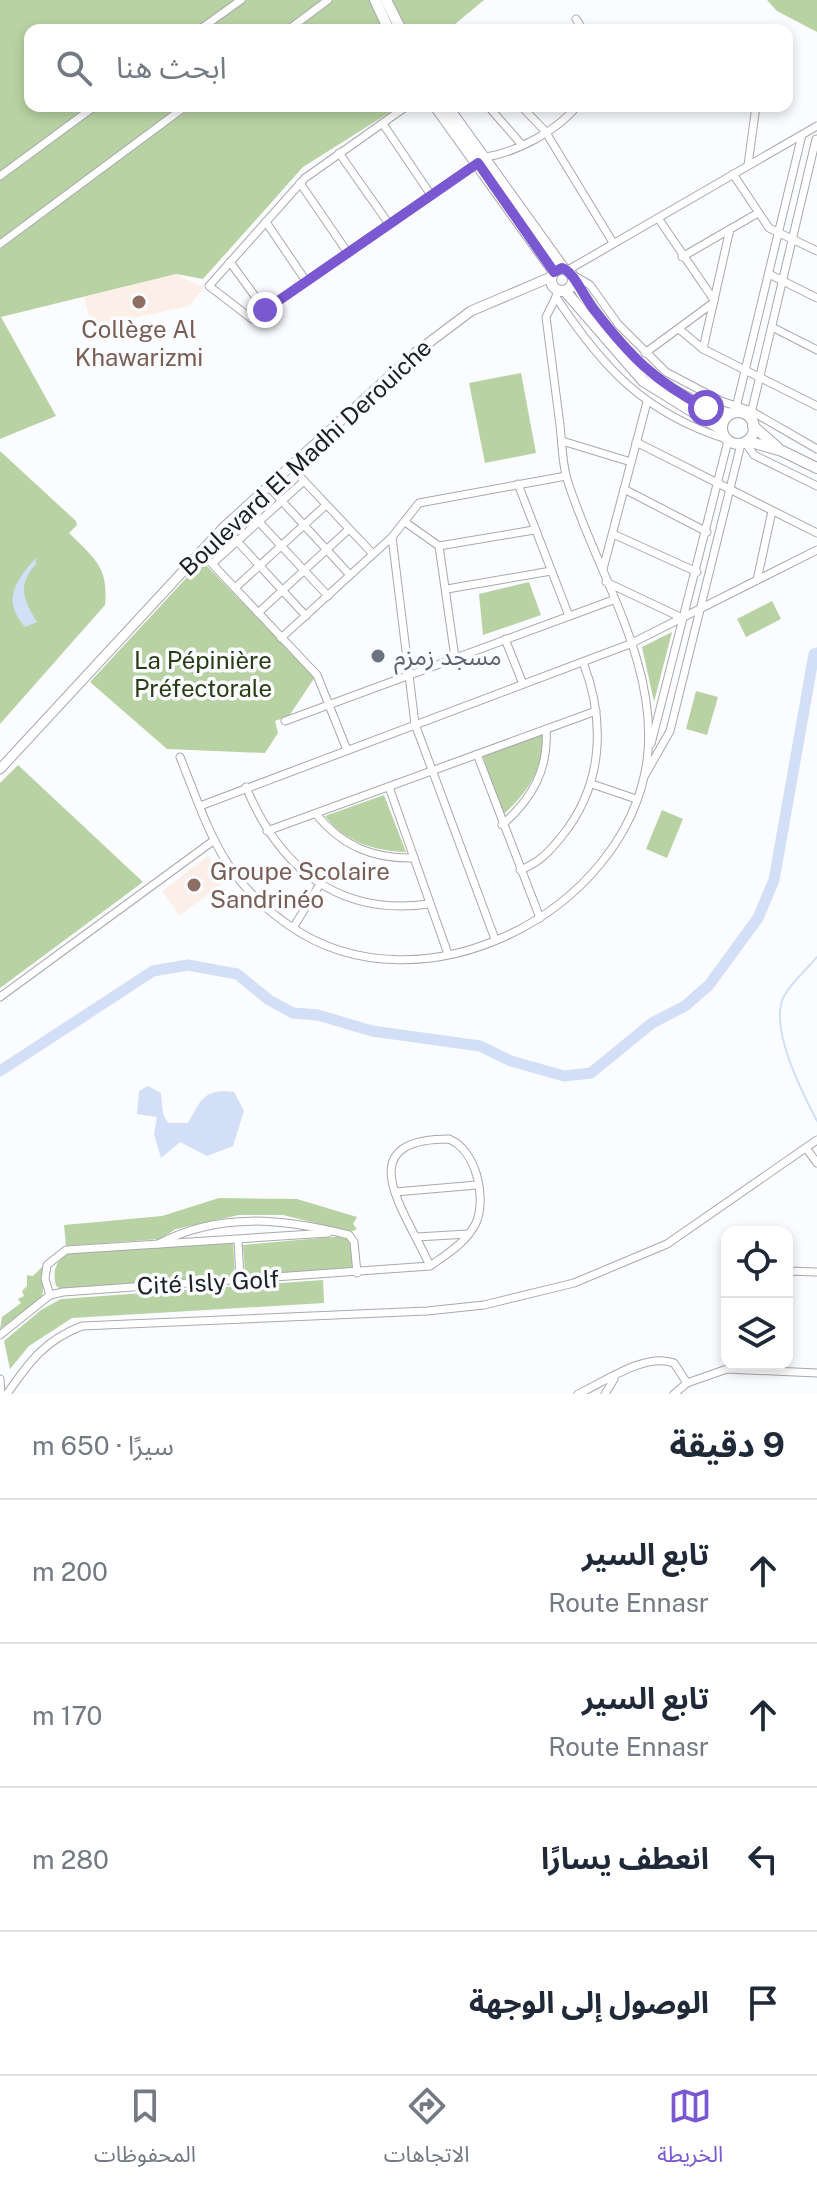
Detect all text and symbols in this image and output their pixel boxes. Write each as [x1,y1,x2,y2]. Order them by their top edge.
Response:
search box [24,24,793,112]
icon: search [52,46,96,90]
text: ابحث هنا [116,49,227,85]
route end [247,292,283,328]
marker: Collège Al Khawarizmi [130,293,148,311]
place label: Collège Al Khawarizmi [75,315,203,371]
street label: Boulevard El Madhi Derouiche [173,333,437,581]
route start [688,390,724,426]
place label: مسجد زمزم [394,642,502,675]
park label: La Pépinière Préfectorale [134,646,272,702]
marker: مسجد زمزم [369,647,387,665]
place label: Groupe Scolaire Sandrinéo [210,857,390,913]
marker: Groupe Scolaire Sandrinéo [185,876,203,894]
map controls [721,1226,793,1370]
button: locate [721,1226,793,1298]
street label: Cité Isly Golf [136,1264,280,1300]
button: layers [721,1298,793,1370]
text: 9 دقيقة [669,1425,785,1465]
text: سيرًا · 650 m [32,1430,174,1461]
text: تابع السير [582,1536,709,1572]
icon: ahead [741,1549,785,1593]
text: 200 m [32,1556,108,1587]
text: Route Ennasr [548,1587,709,1618]
text: تابع السير [582,1680,709,1716]
icon: ahead [741,1693,785,1737]
text: 170 m [32,1700,102,1731]
text: Route Ennasr [548,1731,709,1762]
icon: left [741,1837,785,1881]
text: انعطف يسارًا [541,1840,709,1876]
text: 280 m [32,1844,109,1875]
icon: arrive [741,1981,785,2025]
text: الوصول إلى الوجهة [469,1984,709,2020]
tab: المحفوظات [94,2084,196,2178]
tab: الاتجاهات [384,2084,470,2178]
tab: الخريطة [657,2084,723,2178]

